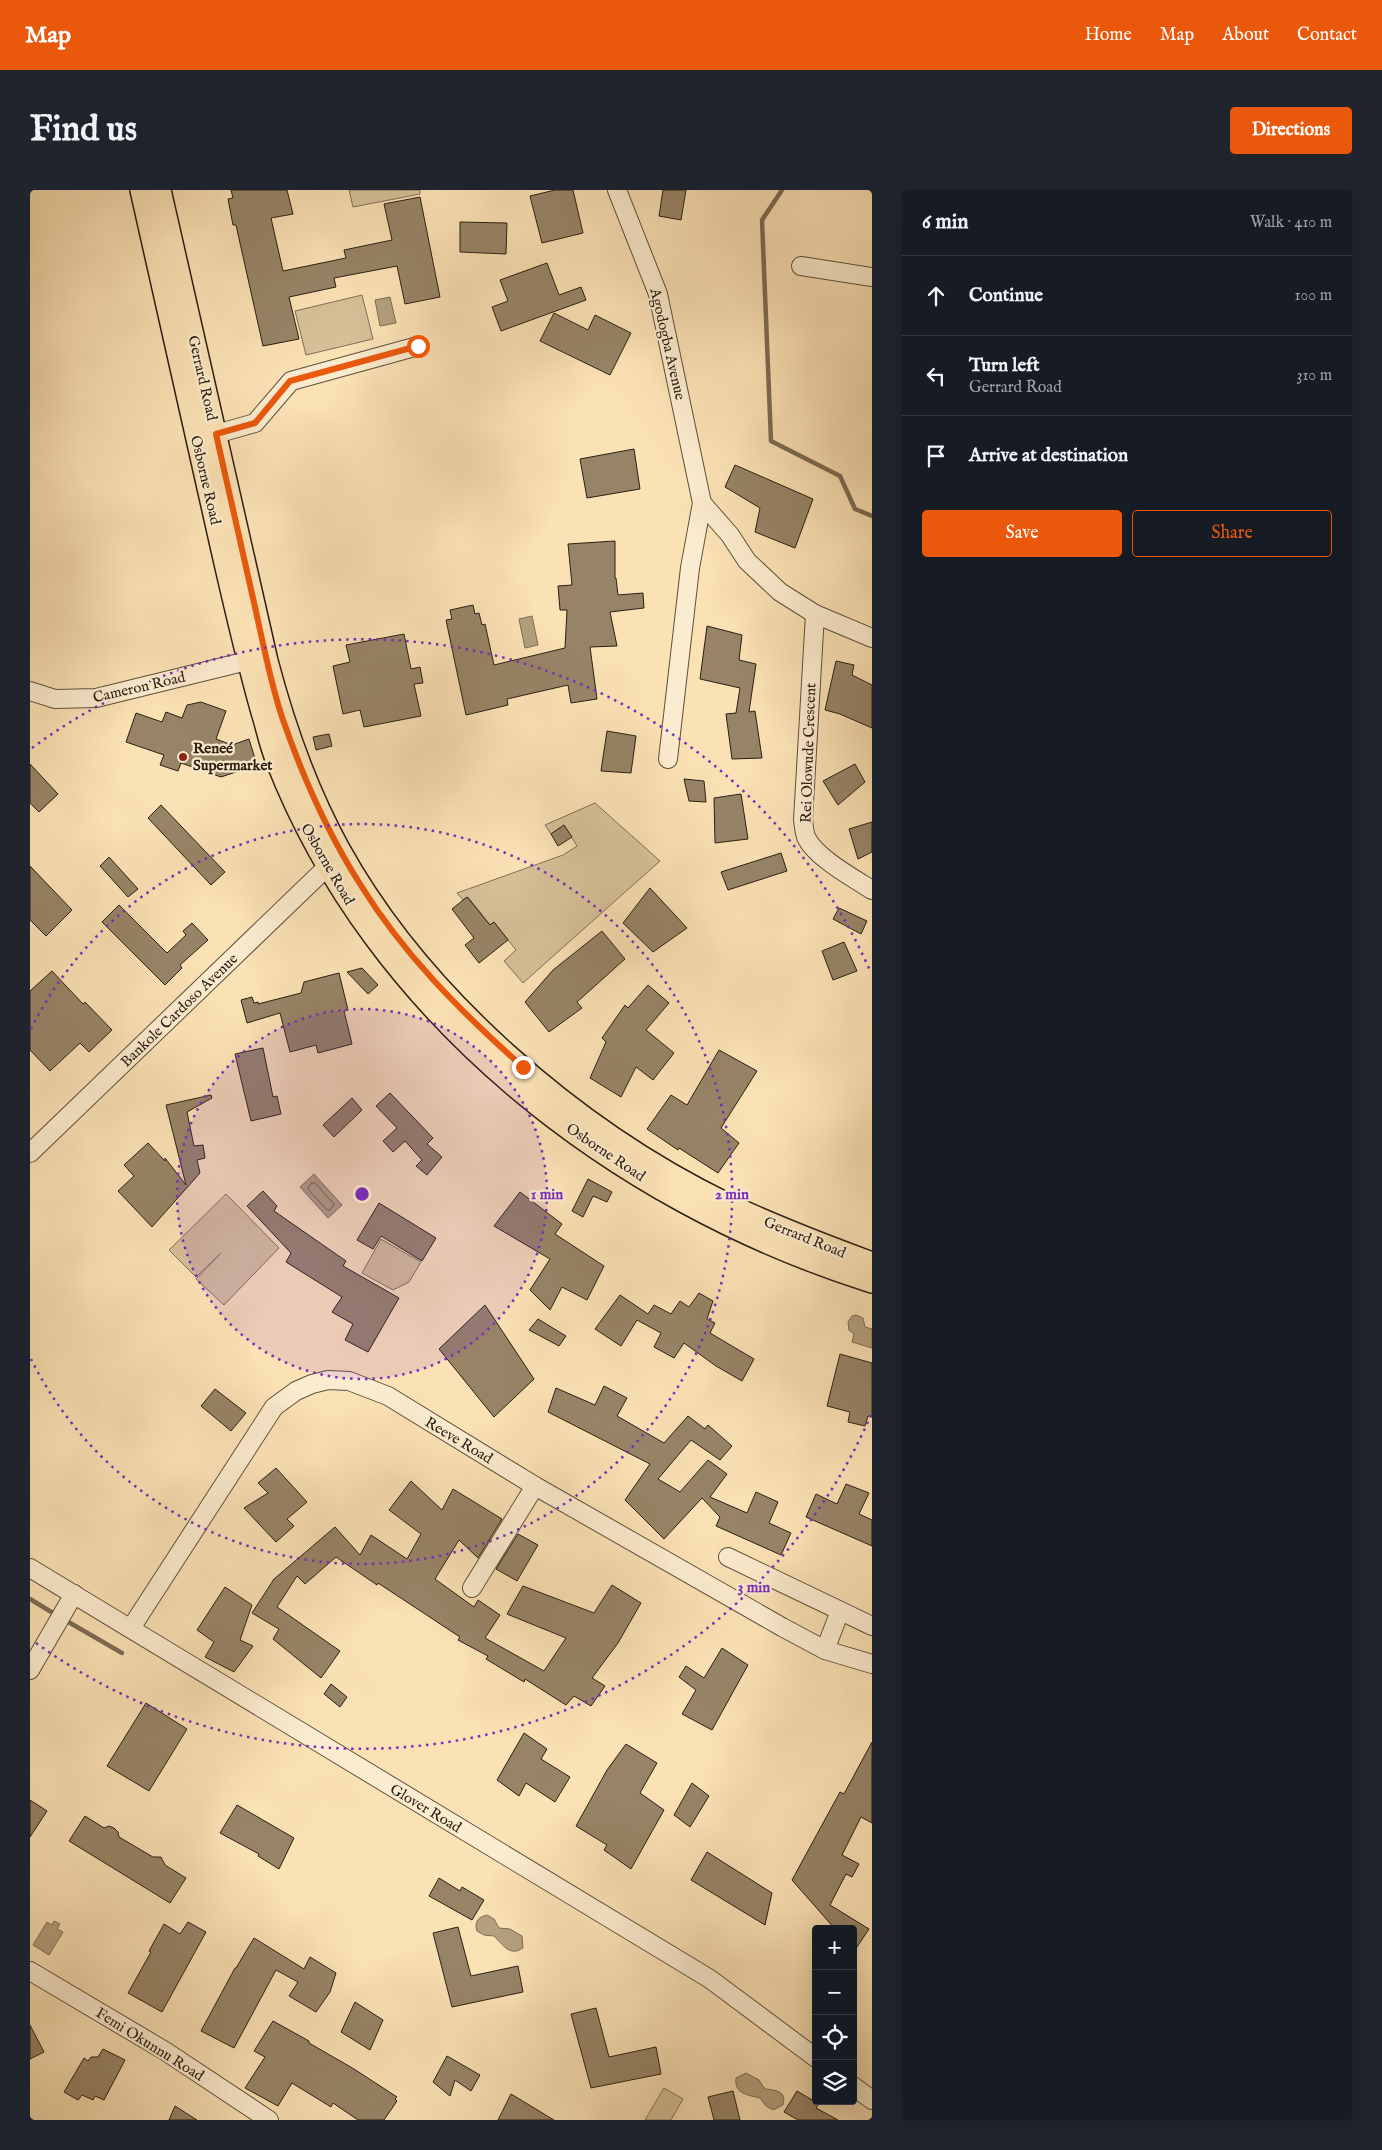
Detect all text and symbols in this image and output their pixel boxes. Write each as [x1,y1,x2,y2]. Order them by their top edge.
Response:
text: Map [25,20,71,51]
text: Home [1085,24,1132,47]
text: Map [1160,24,1194,47]
text: About [1222,24,1269,47]
text: Contact [1297,24,1357,47]
button: Directions [1230,107,1352,154]
text: Find us [30,108,137,153]
text: 6 min [922,209,968,236]
text: Walk · 410 m [1250,213,1332,233]
icon: ahead [922,282,950,310]
text: Continue [969,284,1043,308]
street label: Agodogba Avenue [645,285,690,402]
text: 100 m [1295,286,1332,306]
street label: Gerrard Road [183,334,222,424]
route start [407,335,430,358]
text: Turn left [969,354,1040,378]
icon: left [922,362,950,390]
text: 310 m [1296,366,1332,386]
text: Gerrard Road [969,378,1062,398]
street label: Osborne Road [186,433,225,528]
icon: arrive [922,442,950,470]
text: Arrive at destination [969,444,1128,468]
button: Save [922,510,1122,557]
button: Share [1132,510,1332,557]
street label: Cameron Road [91,667,188,707]
street label: Rei Olowude Crescent [797,683,820,824]
place label: Reneé Supermarket [193,739,273,775]
marker: Reneé Supermarket [177,751,189,763]
street label: Osborne Road [297,820,359,909]
street label: Bankole Cardoso Avenue [117,949,242,1071]
route end [512,1056,535,1079]
street label: Osborne Road [563,1119,650,1186]
centre of rings [353,1185,371,1203]
text: 1 min [531,1185,563,1204]
text: 2 min [715,1185,749,1204]
street label: Gerrard Road [761,1212,850,1263]
street label: Reeve Road [421,1413,497,1469]
text: 3 min [738,1578,770,1597]
street label: Glover Road [387,1780,466,1838]
map controls [812,1925,857,2105]
button: + [812,1925,857,1970]
button: − [812,1970,857,2015]
street label: Femi Okunnu Road [92,2003,208,2086]
button: locate [812,2015,857,2060]
button: layers [812,2060,857,2105]

